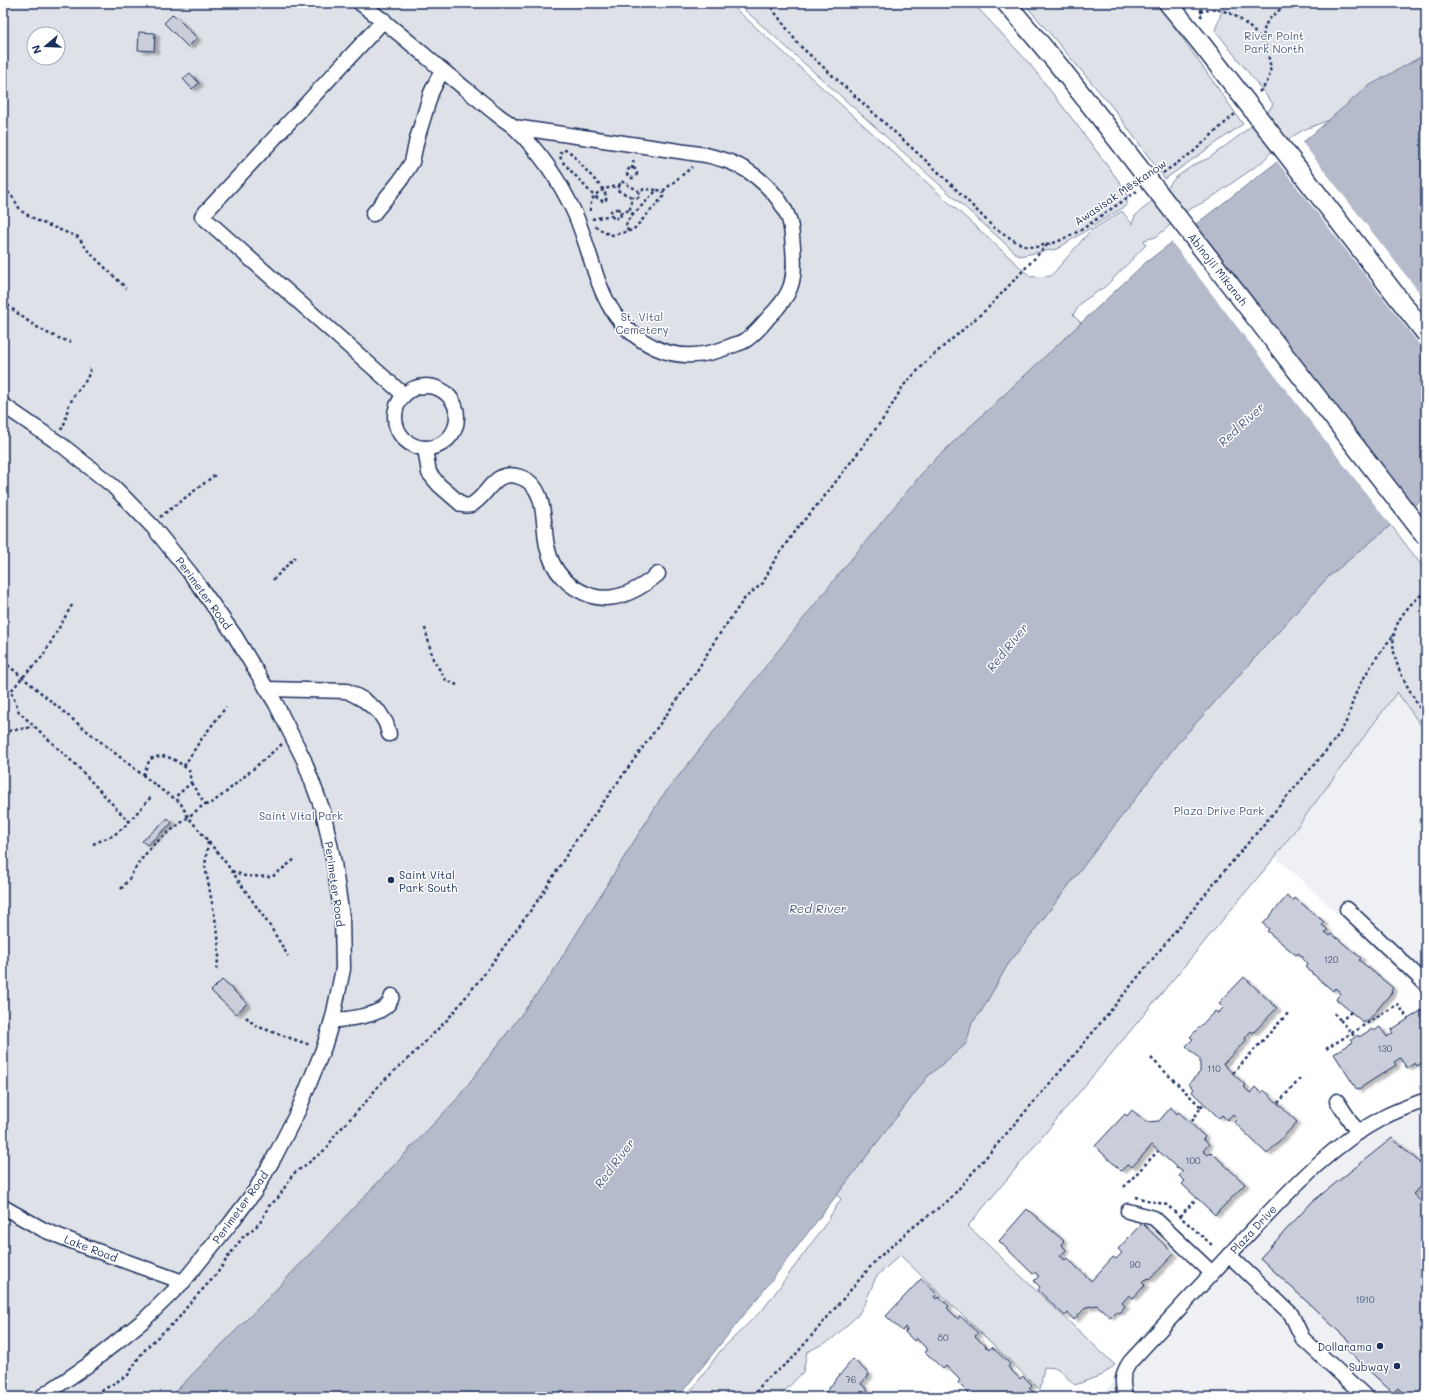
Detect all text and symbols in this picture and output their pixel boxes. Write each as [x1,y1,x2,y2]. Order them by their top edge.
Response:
north arrow [26,26,66,66]
park label: River Point Park North [1244,28,1304,56]
text: N [28,43,45,56]
street label: Awasisak Mēskanow [1071,156,1169,228]
street label: Abinojii Mikanah [1185,230,1251,308]
park label: St. Vital Cemetery [615,309,669,337]
water label: Red River [1214,398,1268,450]
street label: Perimeter Road [173,554,235,632]
water label: Red River [983,620,1031,674]
park label: Plaza Drive Park [1174,803,1264,818]
park label: Saint Vital Park [259,808,343,823]
street label: Perimeter Road [322,840,348,928]
place label: Saint Vital Park South [399,867,457,895]
marker: Saint Vital Park South [386,875,396,885]
water label: Red River [789,900,847,916]
house number: 120 [1324,954,1339,965]
house number: 130 [1378,1043,1393,1054]
house number: 110 [1207,1063,1221,1074]
water label: Red River [590,1135,638,1191]
house number: 100 [1185,1155,1201,1166]
street label: Perimeter Road [209,1168,271,1246]
street label: Plaza Drive [1226,1201,1280,1257]
street label: Lake Road [62,1231,120,1265]
house number: 90 [1130,1259,1141,1270]
house number: 1910 [1356,1294,1375,1305]
house number: 80 [938,1332,949,1343]
place label: Dollarama [1318,1339,1372,1354]
marker: Dollarama [1375,1341,1385,1351]
place label: Subway [1349,1359,1389,1374]
marker: Subway [1392,1361,1402,1371]
house number: 76 [846,1374,856,1385]

